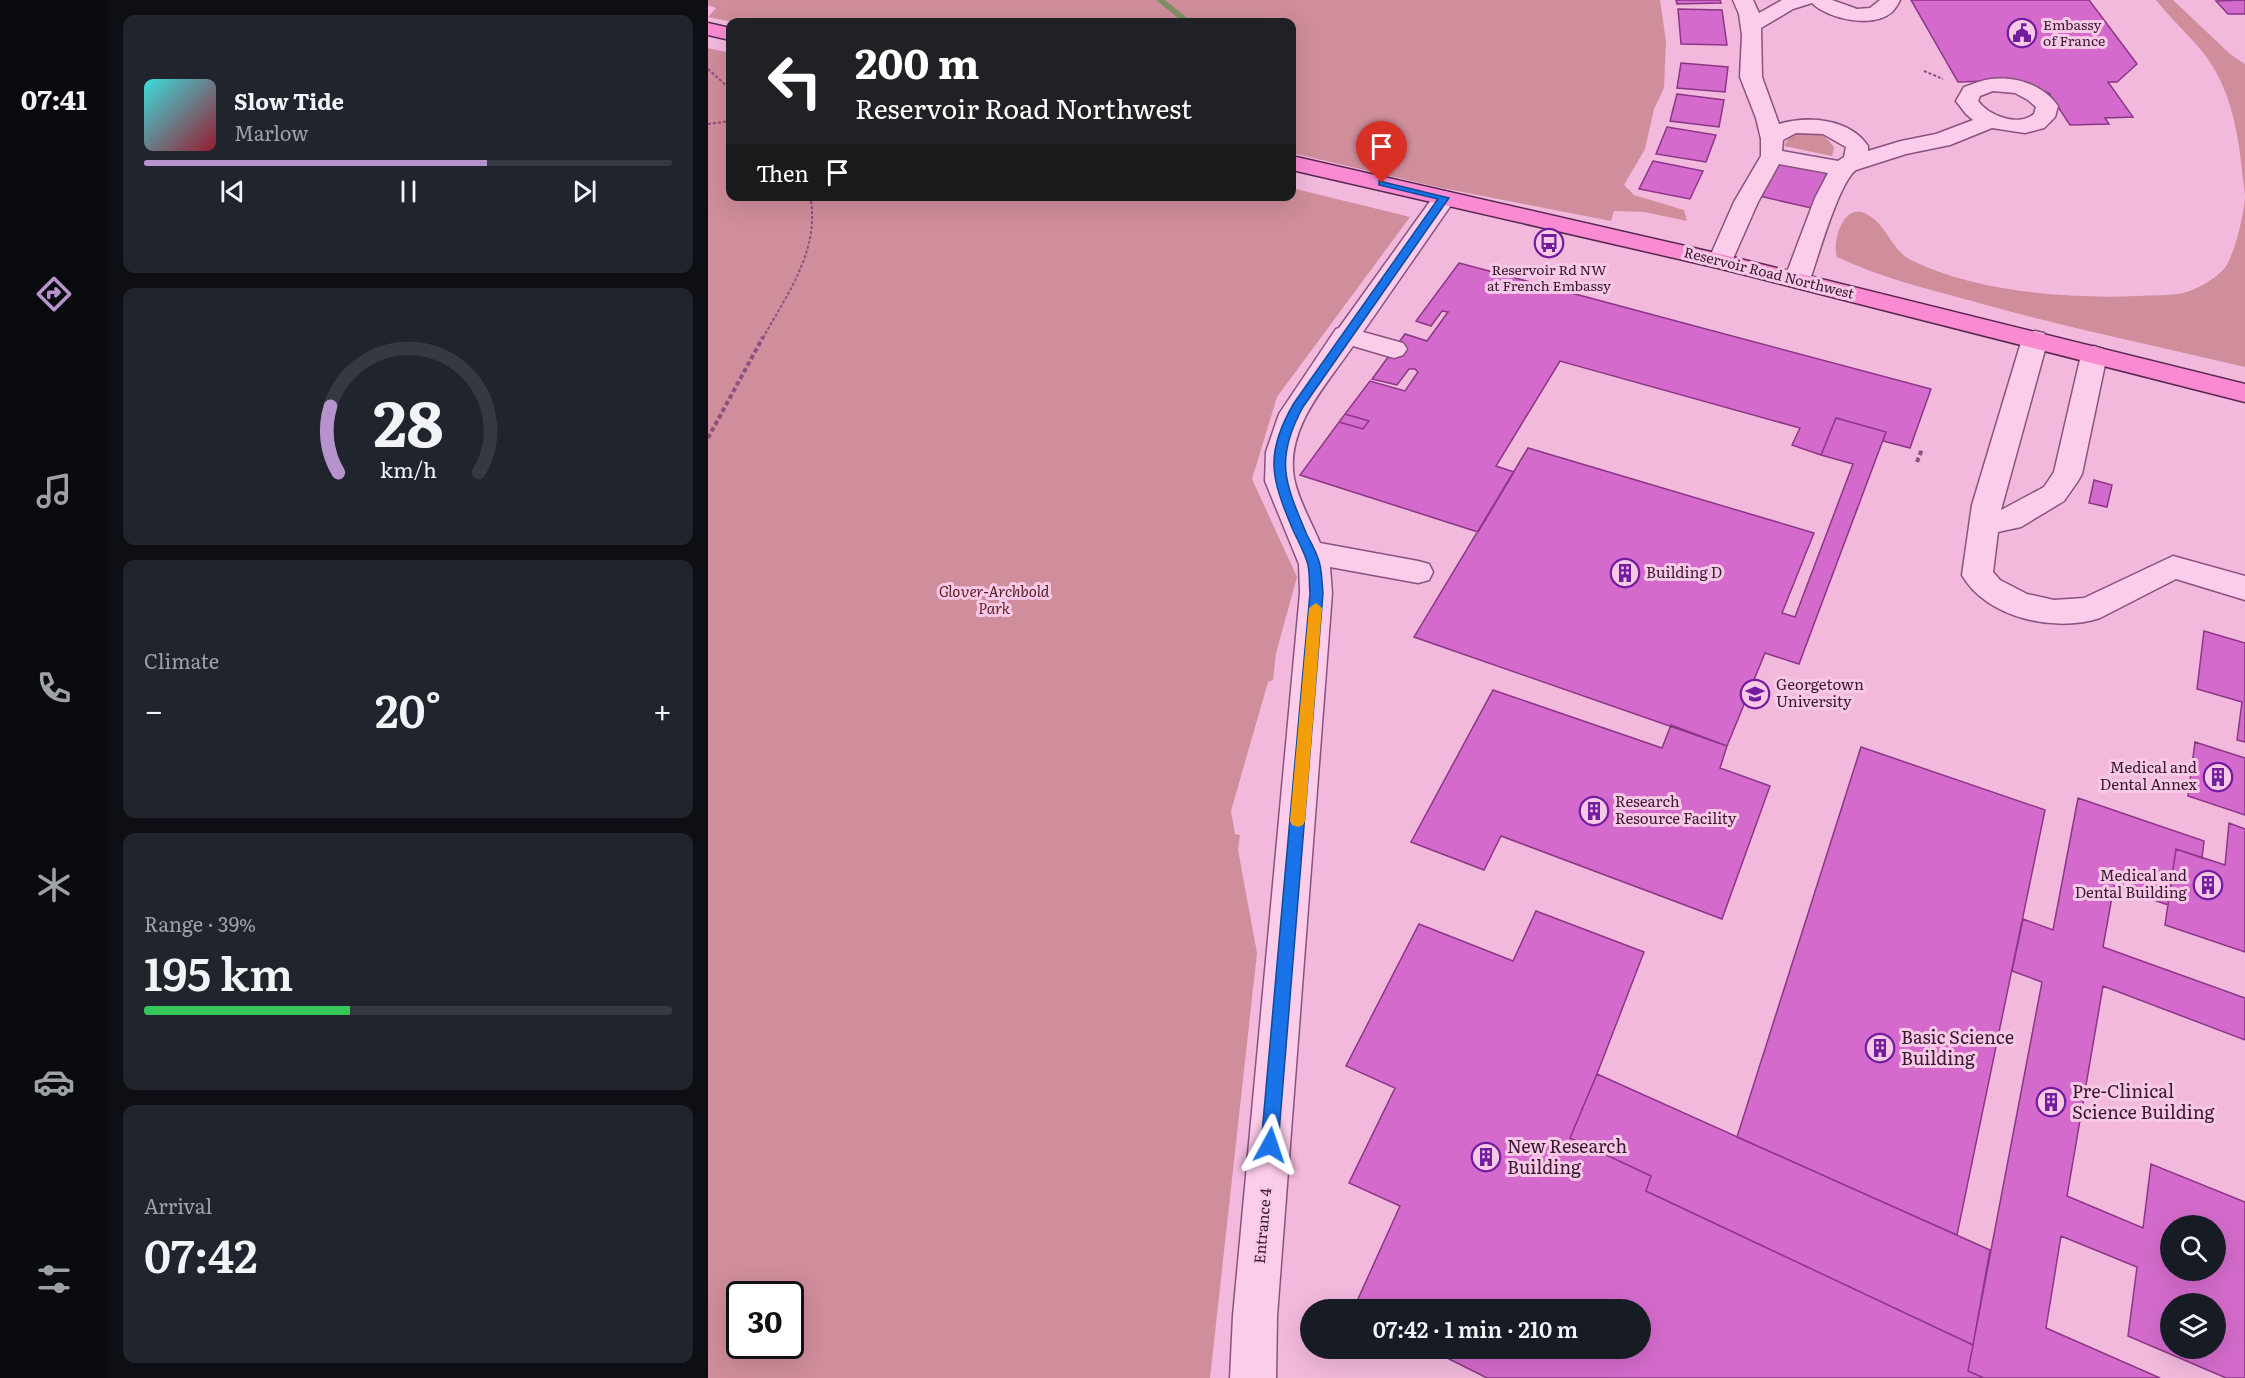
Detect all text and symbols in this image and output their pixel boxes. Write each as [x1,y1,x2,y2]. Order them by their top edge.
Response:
place label: Embassy of France [2043,14,2105,50]
public building icon: Embassy of France [2006,17,2038,49]
text: 200 m [855,30,980,92]
icon: left [756,42,834,120]
text: 07:41 [21,78,87,118]
text: Slow Tide [234,84,344,117]
text: Reservoir Road Northwest [855,87,1192,127]
text: Marlow [234,117,309,147]
pin [1356,121,1407,183]
icon: arrive [1365,130,1398,163]
text: Then [756,156,809,189]
icon: arrive [821,156,854,189]
icon: previous [216,175,249,208]
icon: pause [392,175,425,208]
icon: next [568,175,601,208]
bus stop icon: Reservoir Rd NW at French Embassy [1533,227,1565,259]
street label: Reservoir Road Northwest [1682,241,1857,303]
place label: Reservoir Rd NW at French Embassy [1487,259,1612,295]
icon: directions [33,273,75,315]
text: 28 [373,375,443,467]
text: km/h [379,454,437,486]
icon: music [33,470,75,512]
building icon: Building D [1609,557,1641,589]
place label: Building D [1646,560,1722,583]
park label: Glover-Archbold Park [939,579,1050,619]
text: Climate [144,645,219,675]
icon: phone [33,667,75,709]
place label: Georgetown University [1776,672,1864,712]
text: 20° [375,675,441,742]
school or university icon: Georgetown University [1739,678,1771,710]
text: − [144,684,163,733]
text: + [653,684,672,733]
place label: Medical and Dental Annex [2100,755,2197,795]
building icon: Medical and Dental Annex [2202,761,2234,793]
place label: Research Resource Facility [1615,789,1737,829]
building icon: Research Resource Facility [1578,795,1610,827]
place label: Medical and Dental Building [2075,863,2188,903]
icon: climate [33,864,75,906]
building icon: Medical and Dental Building [2192,869,2224,901]
text: Range · 39% [144,908,256,938]
text: 195 km [144,938,293,1005]
place label: Basic Science Building [1901,1023,2014,1071]
building icon: Basic Science Building [1864,1032,1896,1064]
icon: car [33,1061,75,1103]
place label: Pre-Clinical Science Building [2072,1077,2216,1125]
building icon: Pre-Clinical Science Building [2035,1086,2067,1118]
position arrow [1238,1113,1302,1177]
place label: New Research Building [1507,1132,1627,1180]
building icon: New Research Building [1470,1141,1502,1173]
street label: Entrance 4 [1247,1187,1276,1265]
text: Arrival [144,1190,212,1220]
map controls [2160,1215,2226,1359]
button: search [2160,1215,2226,1281]
text: 07:42 [144,1220,258,1287]
icon: filters [33,1258,75,1300]
speed limit sign: 30 [726,1281,804,1359]
button: layers [2160,1293,2226,1359]
text: 07:42 · 1 min · 210 m [1373,1312,1578,1345]

